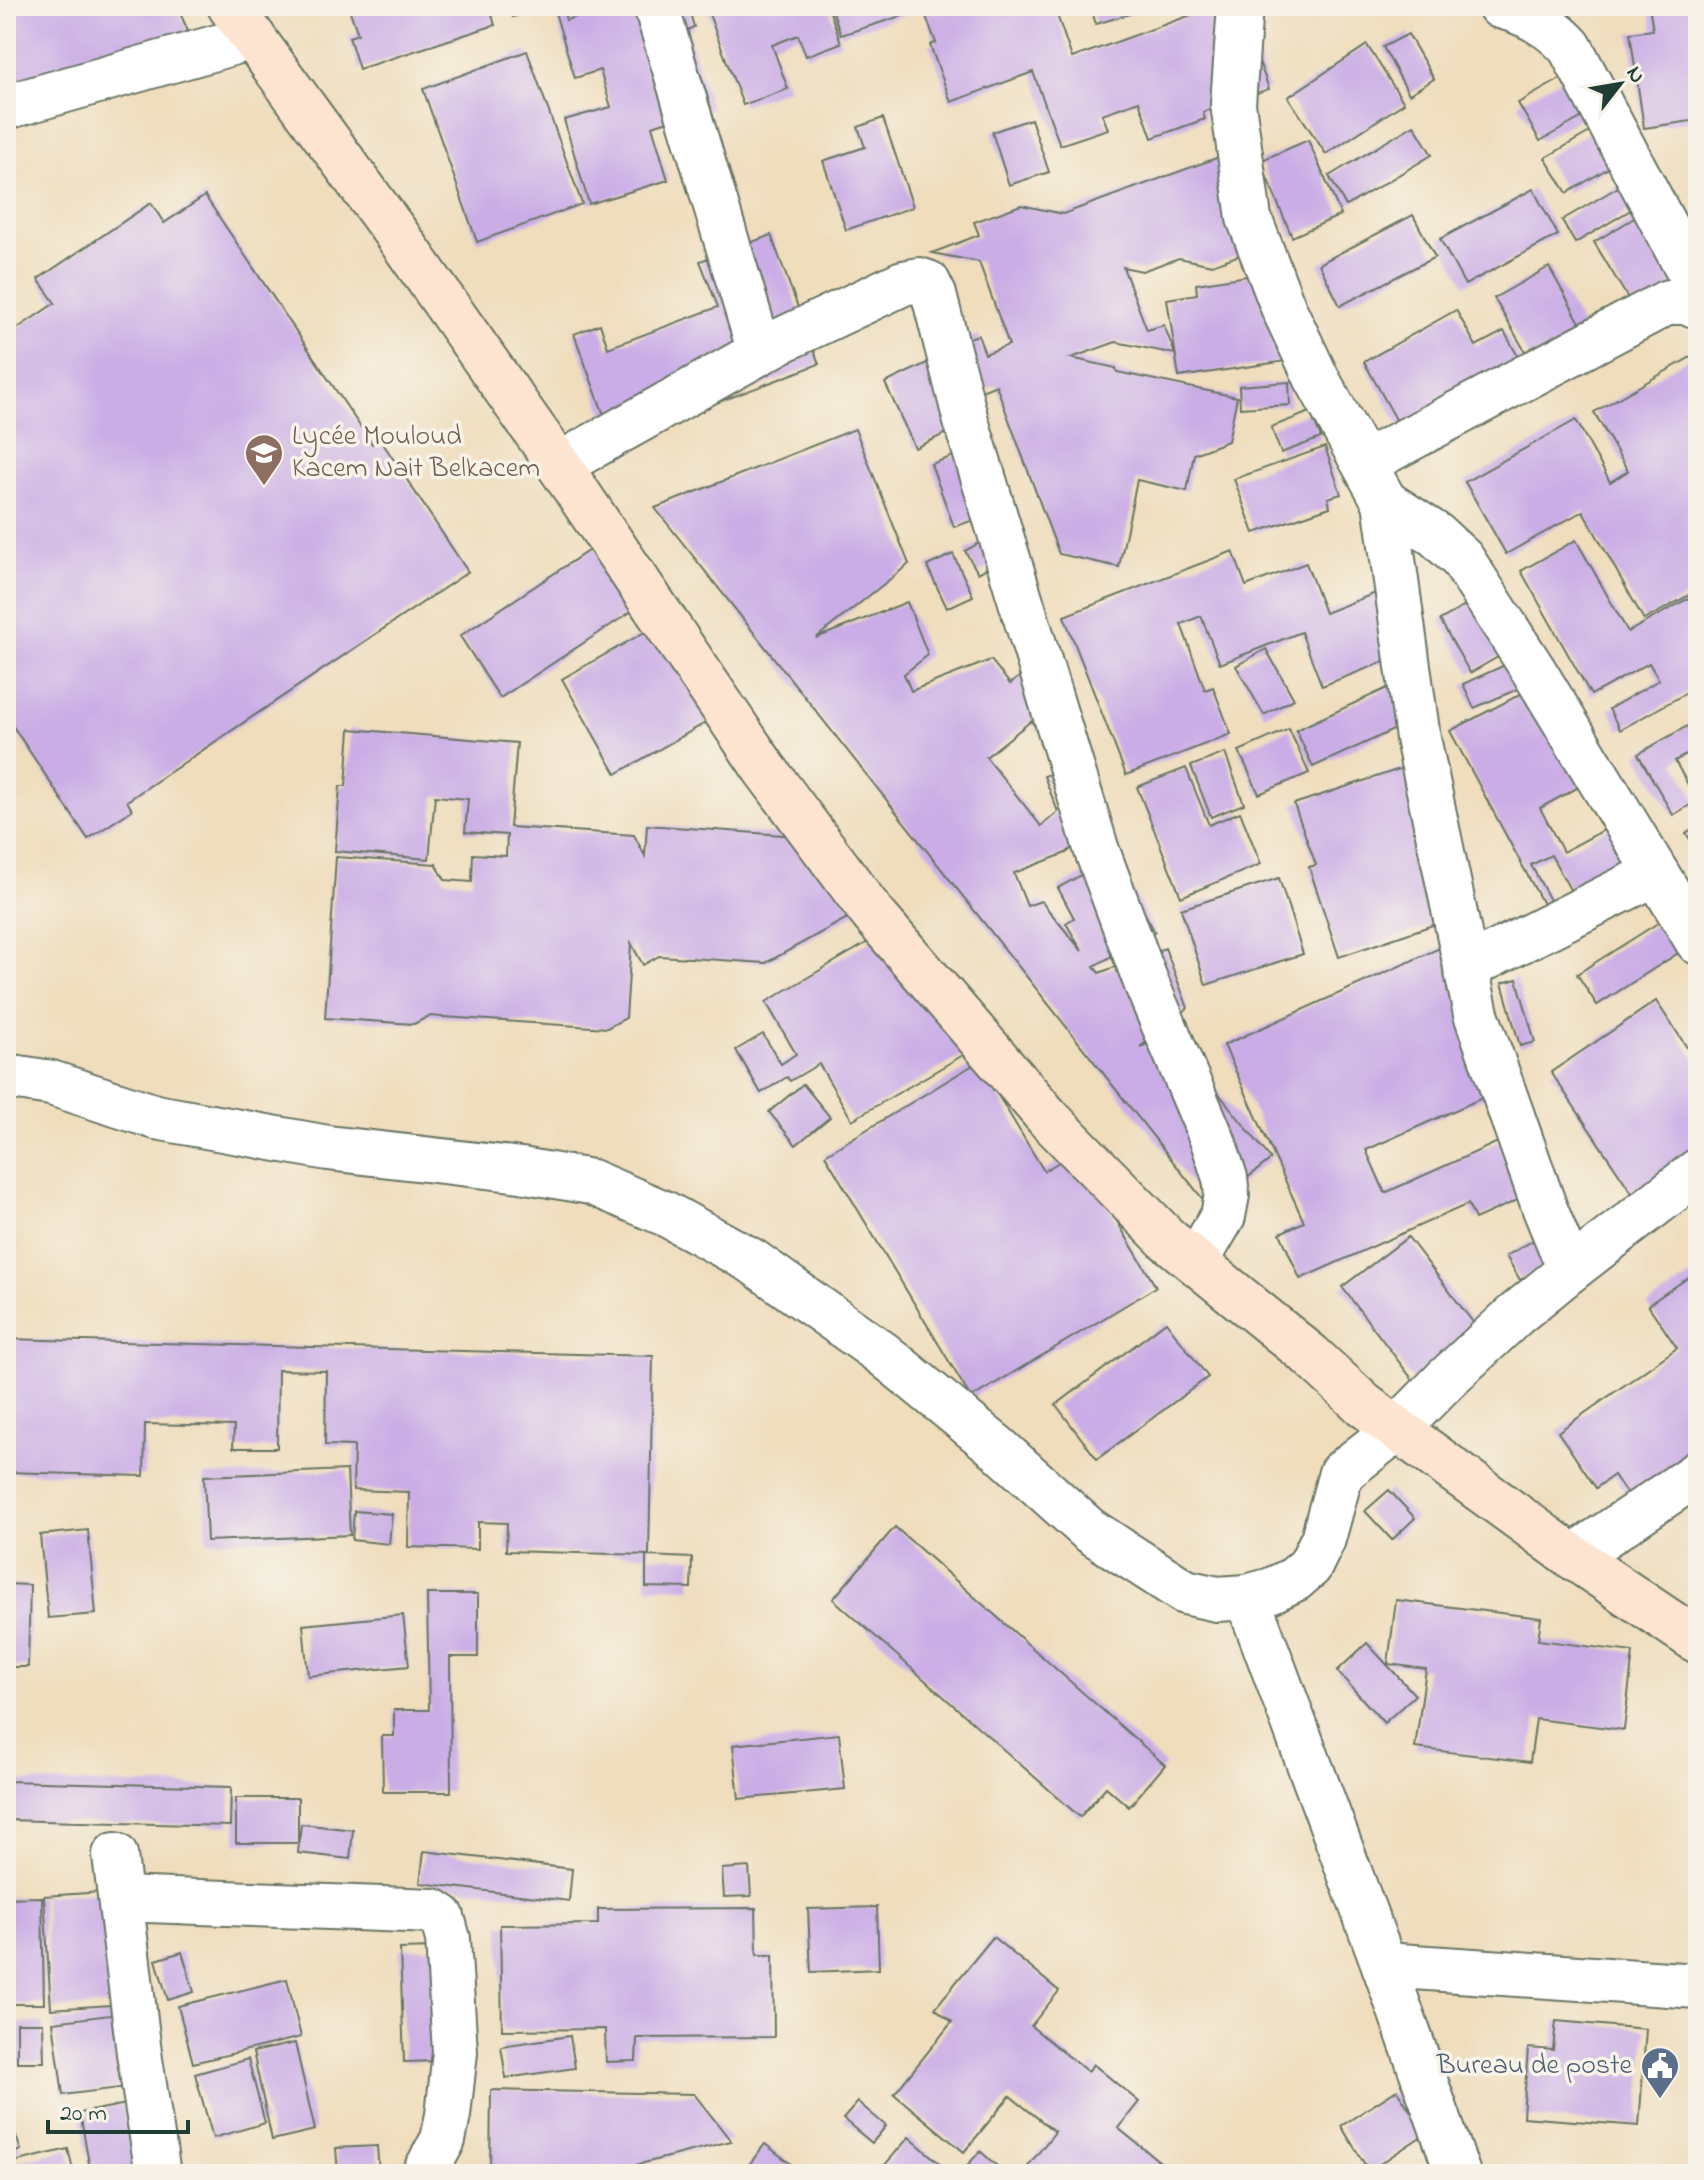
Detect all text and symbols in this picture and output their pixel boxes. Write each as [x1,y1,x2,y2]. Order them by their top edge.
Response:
north arrow [1580,44,1660,124]
text: N [1617,61,1652,90]
place label: Lycée Mouloud Kacem Nait Belkacem [292,417,540,490]
school or university icon: Lycée Mouloud Kacem Nait Belkacem [243,432,285,487]
public building icon: Bureau de poste [1639,2045,1681,2100]
place label: Bureau de poste [1436,2046,1632,2087]
scale bar [48,2084,188,2134]
text: 20 m [60,2097,107,2132]

